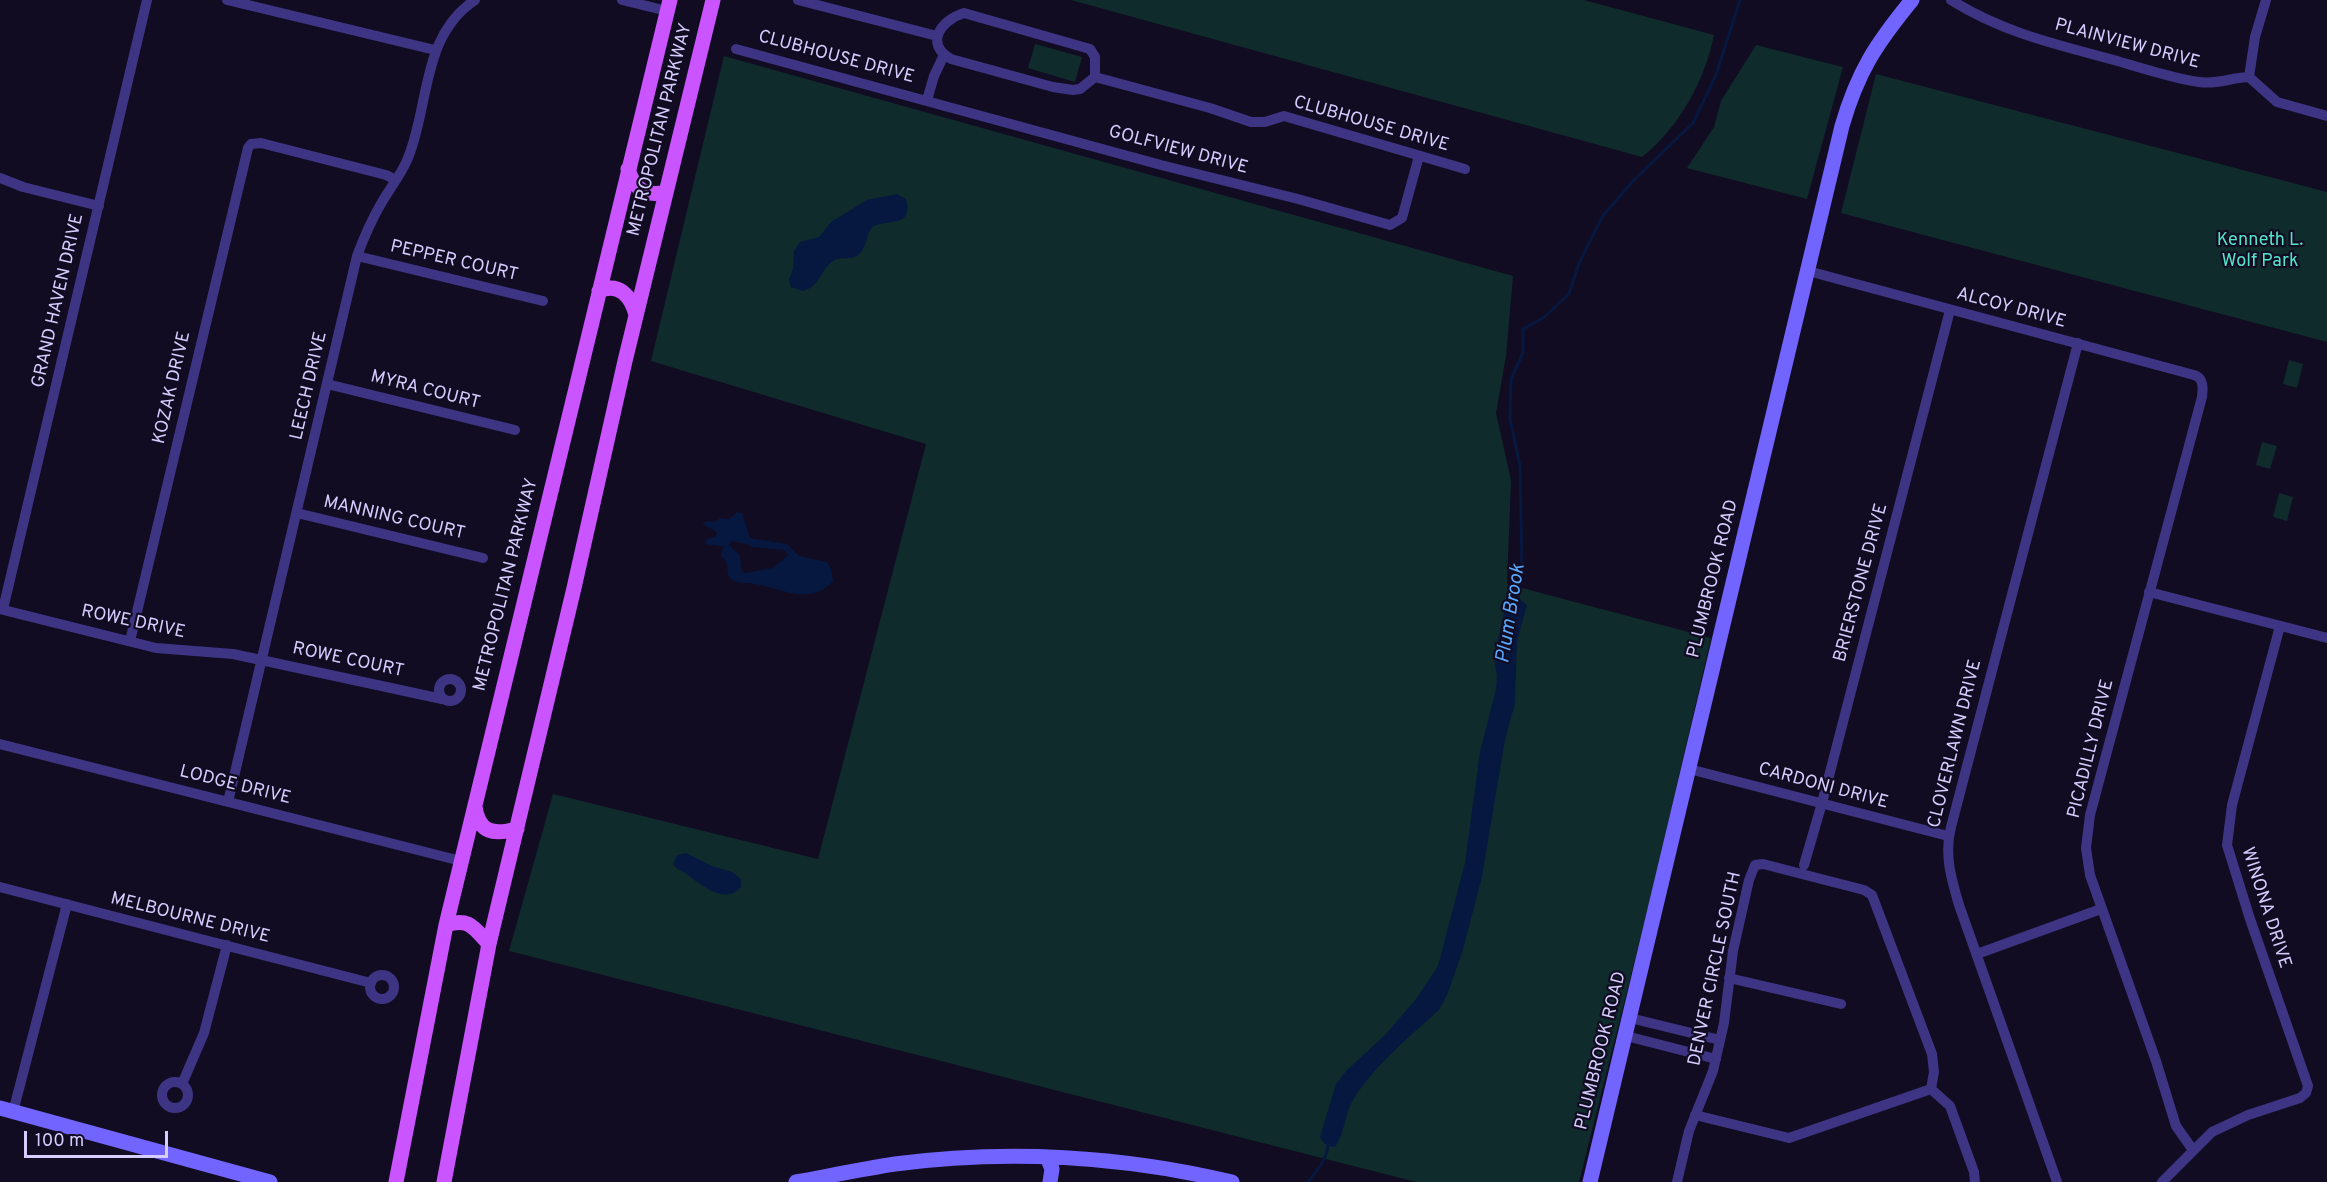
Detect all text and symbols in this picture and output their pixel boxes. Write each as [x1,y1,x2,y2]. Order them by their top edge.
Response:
street label: PLAINVIEW DRIVE [2052,15,2202,75]
street label: METROPOLITAN PARKWAY [624,21,698,239]
street label: CLUBHOUSE DRIVE [756,27,916,89]
street label: CLUBHOUSE DRIVE [1291,92,1451,158]
street label: GOLFVIEW DRIVE [1106,122,1250,180]
street label: GRAND HAVEN DRIVE [28,212,90,390]
park label: Kenneth L. Wolf Park [2217,230,2303,272]
street label: PEPPER COURT [388,237,520,287]
street label: ALCOY DRIVE [1954,284,2068,334]
street label: KOZAK DRIVE [150,330,196,446]
street label: LEECH DRIVE [287,330,333,442]
street label: MYRA COURT [368,367,482,415]
street label: METROPOLITAN PARKWAY [470,476,544,694]
street label: MANNING COURT [321,492,467,546]
street label: PLUMBROOK ROAD [1684,498,1744,660]
street label: BRIERSTONE DRIVE [1830,501,1894,665]
water label: Plum Brook [1492,563,1532,665]
street label: ROWE DRIVE [79,601,187,645]
street label: ROWE COURT [290,639,406,683]
street label: CLOVERLAWN DRIVE [1925,658,1987,830]
street label: PICADILLY DRIVE [2064,677,2120,821]
street label: CARDONI DRIVE [1756,759,1890,815]
street label: LODGE DRIVE [177,762,293,810]
street label: WINONA DRIVE [2235,845,2295,971]
street label: DENVER CIRCLE SOUTH [1685,870,1747,1068]
street label: MELBOURNE DRIVE [108,889,272,949]
street label: PLUMBROOK ROAD [1572,970,1632,1132]
scale bar [27,1119,171,1157]
text: 100 m [35,1130,84,1153]

